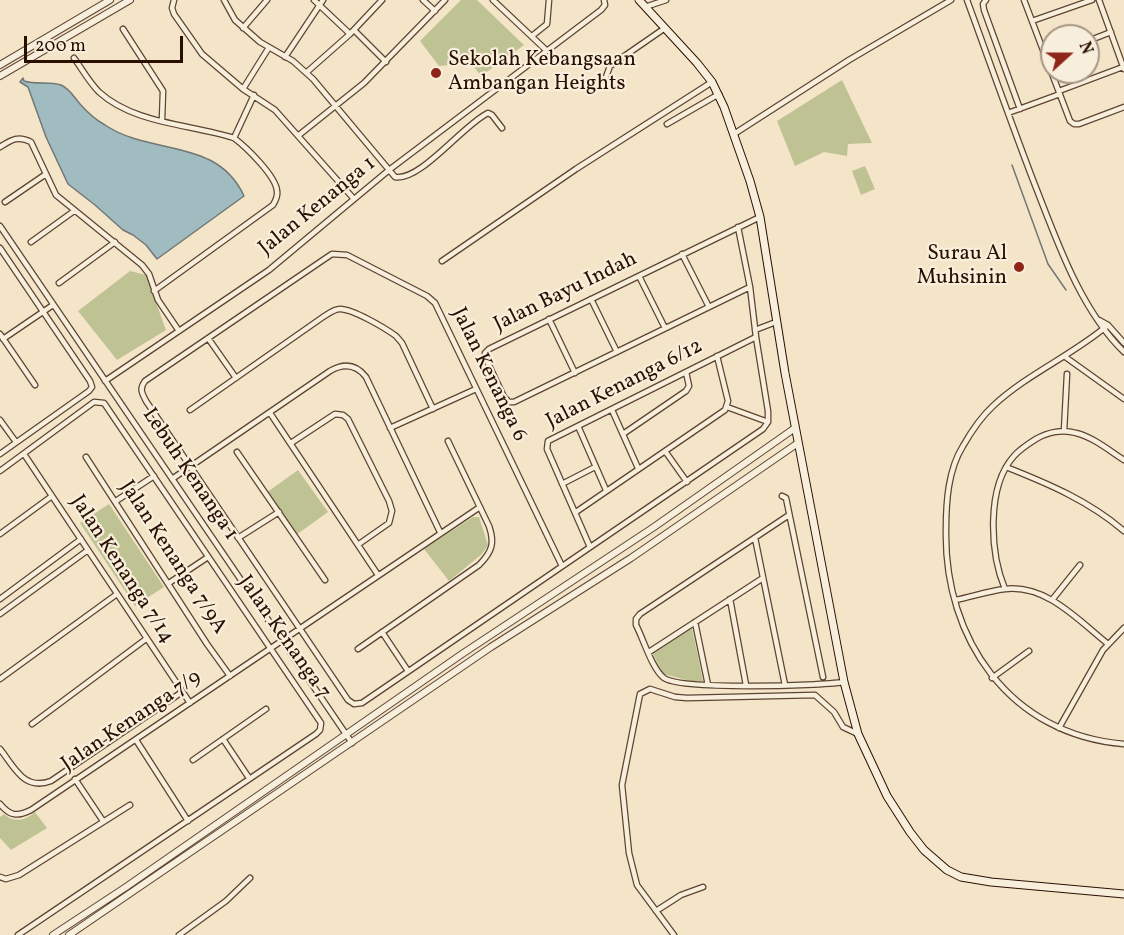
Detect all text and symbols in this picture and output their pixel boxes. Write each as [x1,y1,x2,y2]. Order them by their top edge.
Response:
scale bar [27,24,186,62]
north arrow [1040,24,1100,84]
text: 200 m [35,34,86,59]
text: N [1073,39,1097,58]
place label: Sekolah Kebangsaan Ambangan Heights [448,48,636,98]
marker: Sekolah Kebangsaan Ambangan Heights [429,66,443,80]
street label: Jalan Kenanga 1 [254,152,382,262]
place label: Surau Al Muhsinin [917,242,1007,292]
street label: Jalan Bayu Indah [490,247,642,339]
marker: Surau Al Muhsinin [1012,260,1026,274]
street label: Jalan Kenanga 6 [445,304,531,446]
street label: Jalan Kenanga 6/12 [543,335,707,435]
street label: Lebuh Kenanga 1 [135,404,243,546]
street label: Jalan Kenanga 7/9A [113,477,231,639]
street label: Jalan Kenanga 7/14 [64,491,178,649]
street label: Jalan Kenanga 7 [231,571,335,705]
street label: Jalan Kenanga 7/9 [57,666,207,778]

